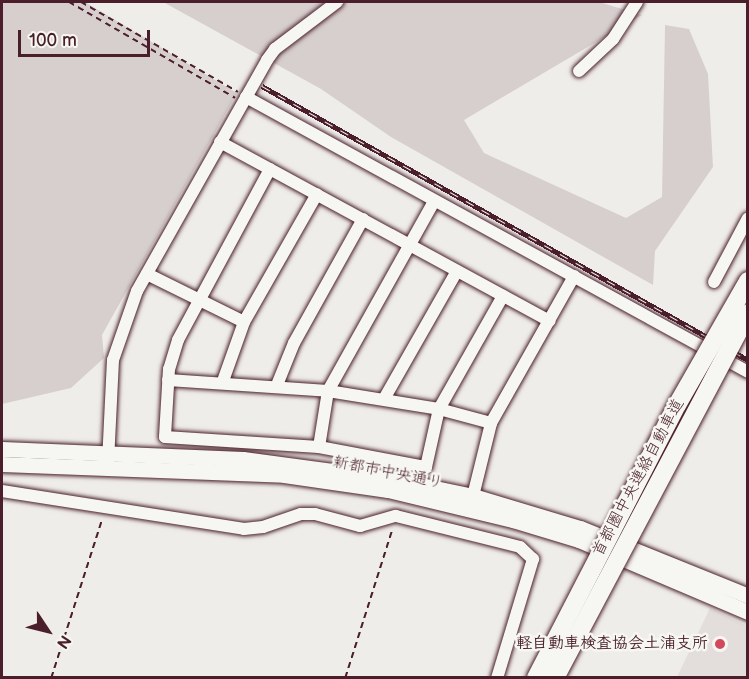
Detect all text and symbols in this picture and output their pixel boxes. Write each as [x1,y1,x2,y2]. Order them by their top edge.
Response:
scale bar [21,18,153,56]
text: 100 m [29,30,77,51]
street label: 首都圏中央連絡自動車道 [589,396,689,560]
street label: 新都市中央通り [331,453,445,493]
north arrow [18,601,78,661]
text: N [52,631,74,652]
place label: 軽自動車検査協会土浦支所 [516,634,708,654]
marker: 軽自動車検査協会土浦支所 [713,637,727,651]

